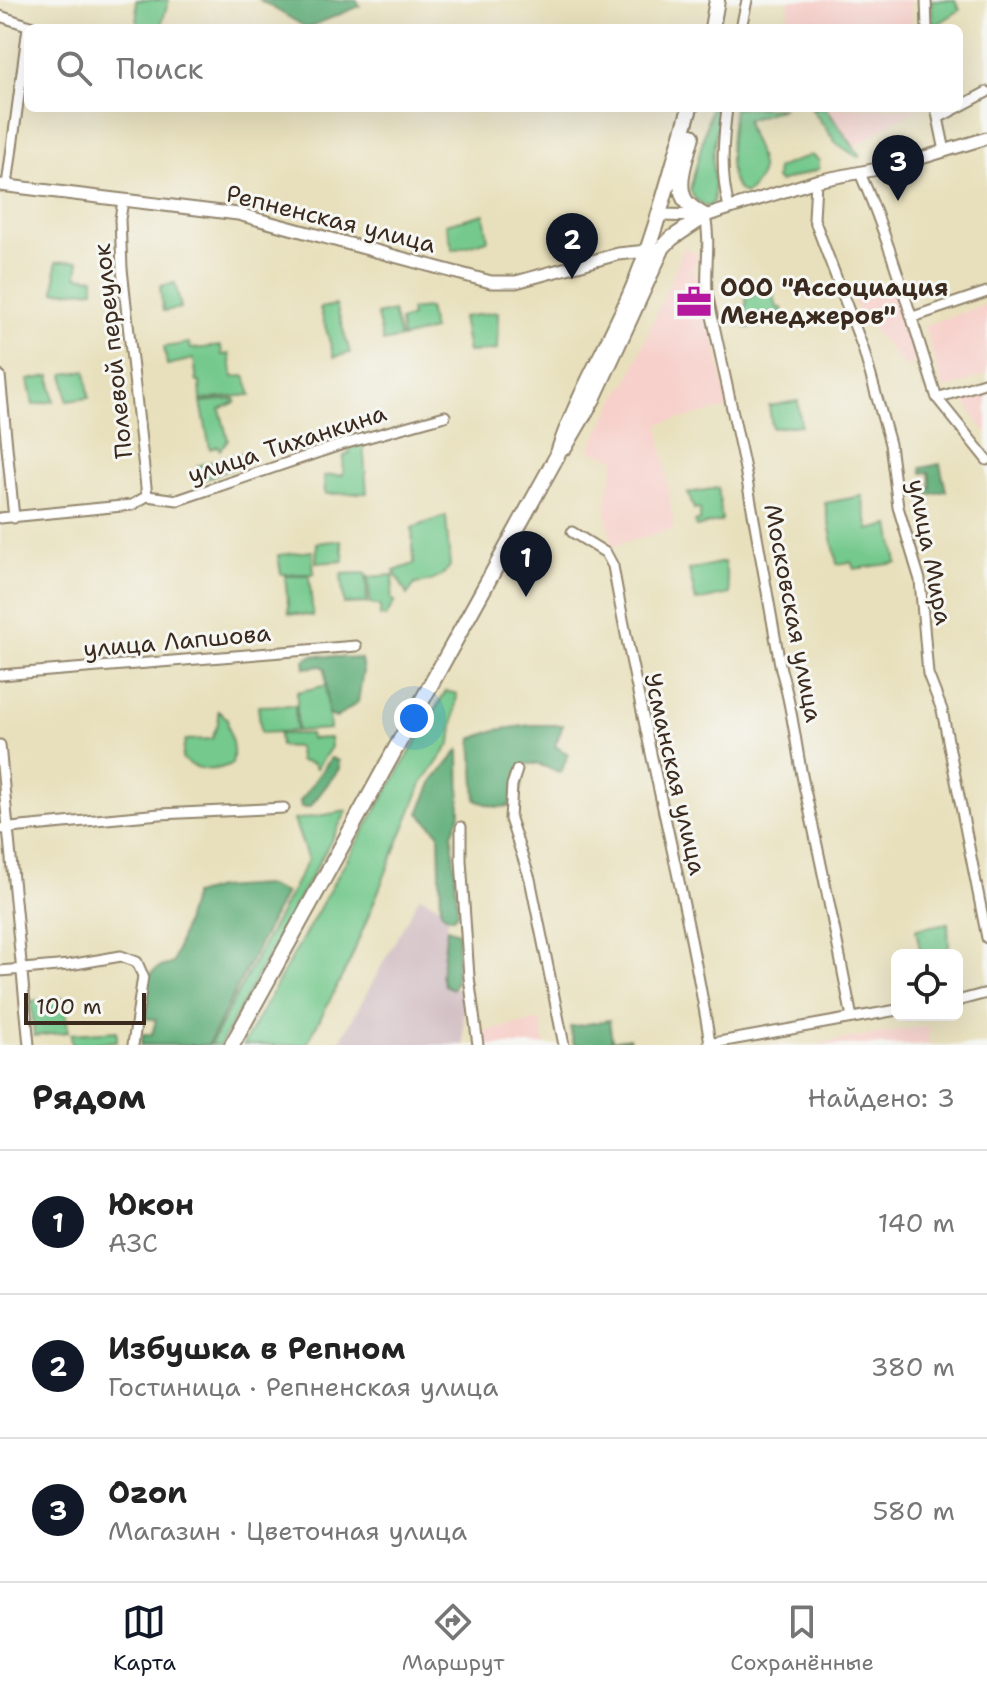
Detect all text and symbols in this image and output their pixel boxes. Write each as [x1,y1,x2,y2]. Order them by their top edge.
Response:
search box [24,24,963,112]
icon: search [52,46,96,90]
text: Поиск [116,48,204,89]
pin: 3 [872,135,924,201]
street label: Репненская улица [223,177,439,261]
pin: 2 [546,213,598,279]
street label: Полевой переулок [86,242,140,460]
place label: ООО "Ассоциация Менеджеров" [720,272,948,332]
office icon: ООО "Ассоциация Менеджеров" [675,283,713,321]
street label: улица Тиханкина [184,397,390,491]
street label: улица Мира [900,476,960,628]
street label: Московская улица [756,501,830,725]
pin: 1 [500,531,552,597]
street label: улица Лапшова [82,617,272,665]
street label: Усманская улица [636,670,714,878]
your location [394,698,434,738]
map controls [891,949,963,1021]
button: locate [891,949,963,1021]
scale bar [24,989,146,1025]
text: 100 m [36,992,102,1021]
text: Рядом [32,1074,146,1120]
text: Найдено: 3 [808,1080,955,1115]
text: Юкон [108,1184,194,1225]
text: 1 [52,1205,64,1240]
text: 140 m [878,1205,955,1240]
text: АЗС [108,1225,158,1260]
text: Избушка в Репном [108,1328,405,1369]
text: 2 [49,1349,67,1384]
text: 380 m [870,1349,955,1384]
text: Гостиница · Репненская улица [108,1369,498,1404]
text: Ozon [108,1472,187,1513]
text: 3 [49,1493,67,1528]
text: 580 m [873,1493,955,1528]
text: Магазин · Цветочная улица [108,1513,467,1548]
tab: Карта [113,1600,176,1677]
tab: Маршрут [402,1600,504,1677]
tab: Сохранённые [730,1600,874,1677]

